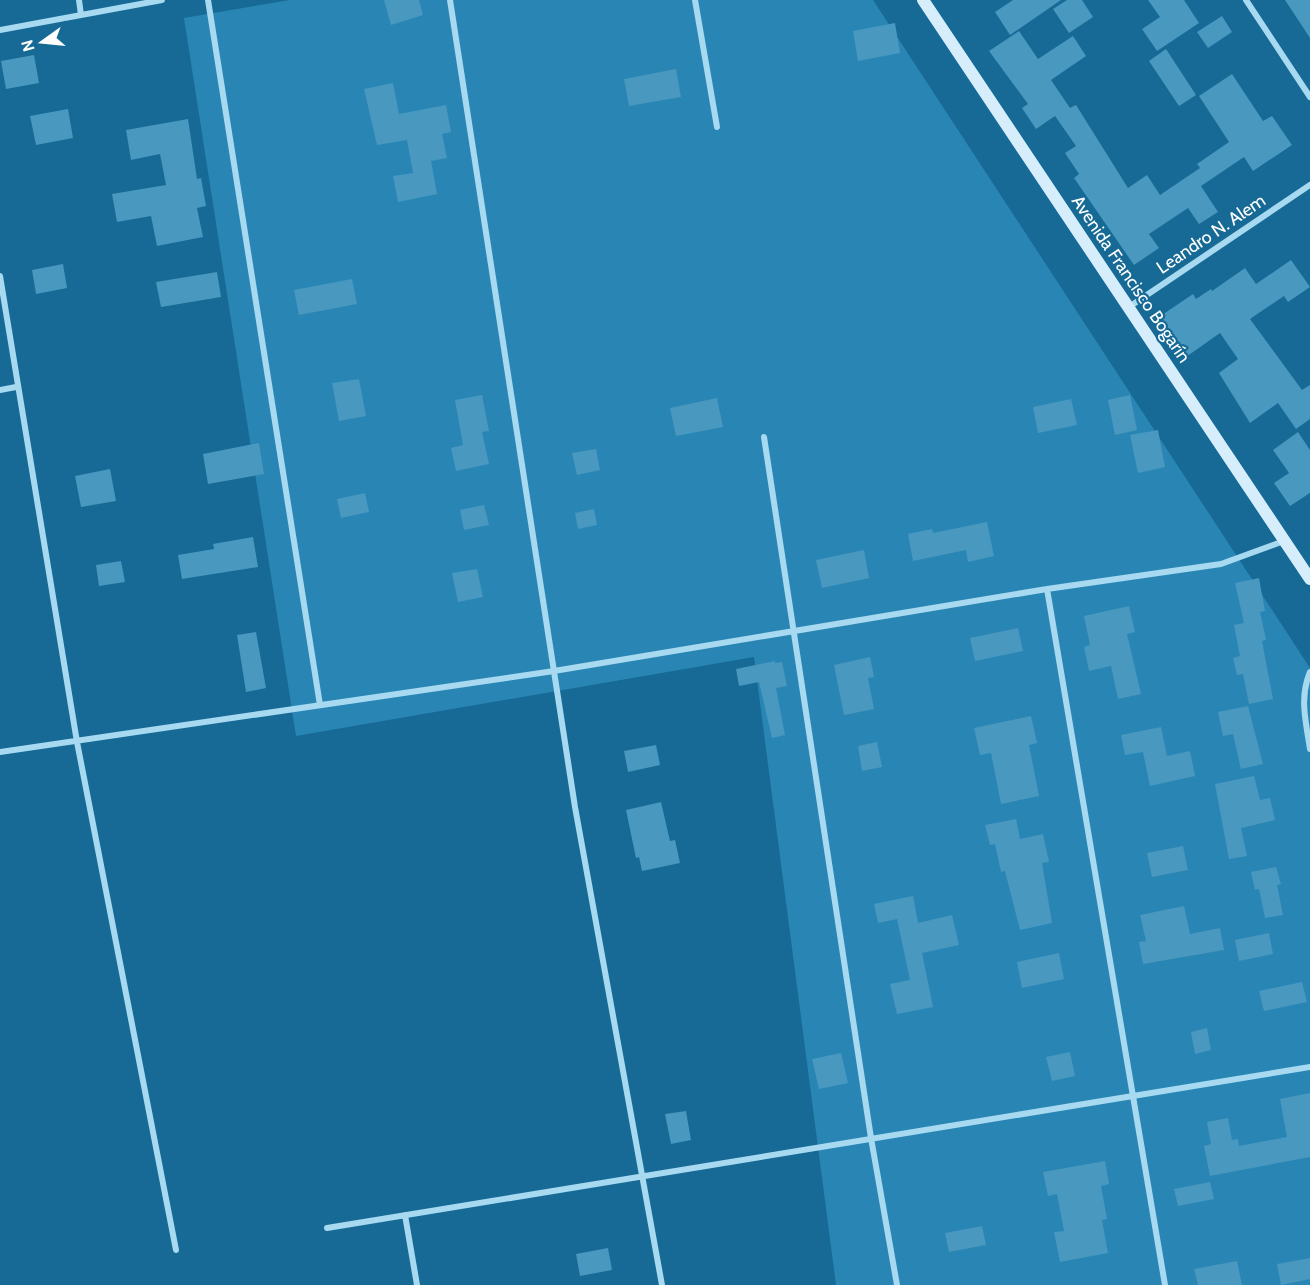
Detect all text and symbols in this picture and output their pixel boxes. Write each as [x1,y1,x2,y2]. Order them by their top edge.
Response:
north arrow [12,12,72,72]
text: N [17,38,39,54]
street label: Leandro N. Alem [1152,189,1270,279]
street label: Avenida Francisco Bogarín [1067,191,1195,367]

